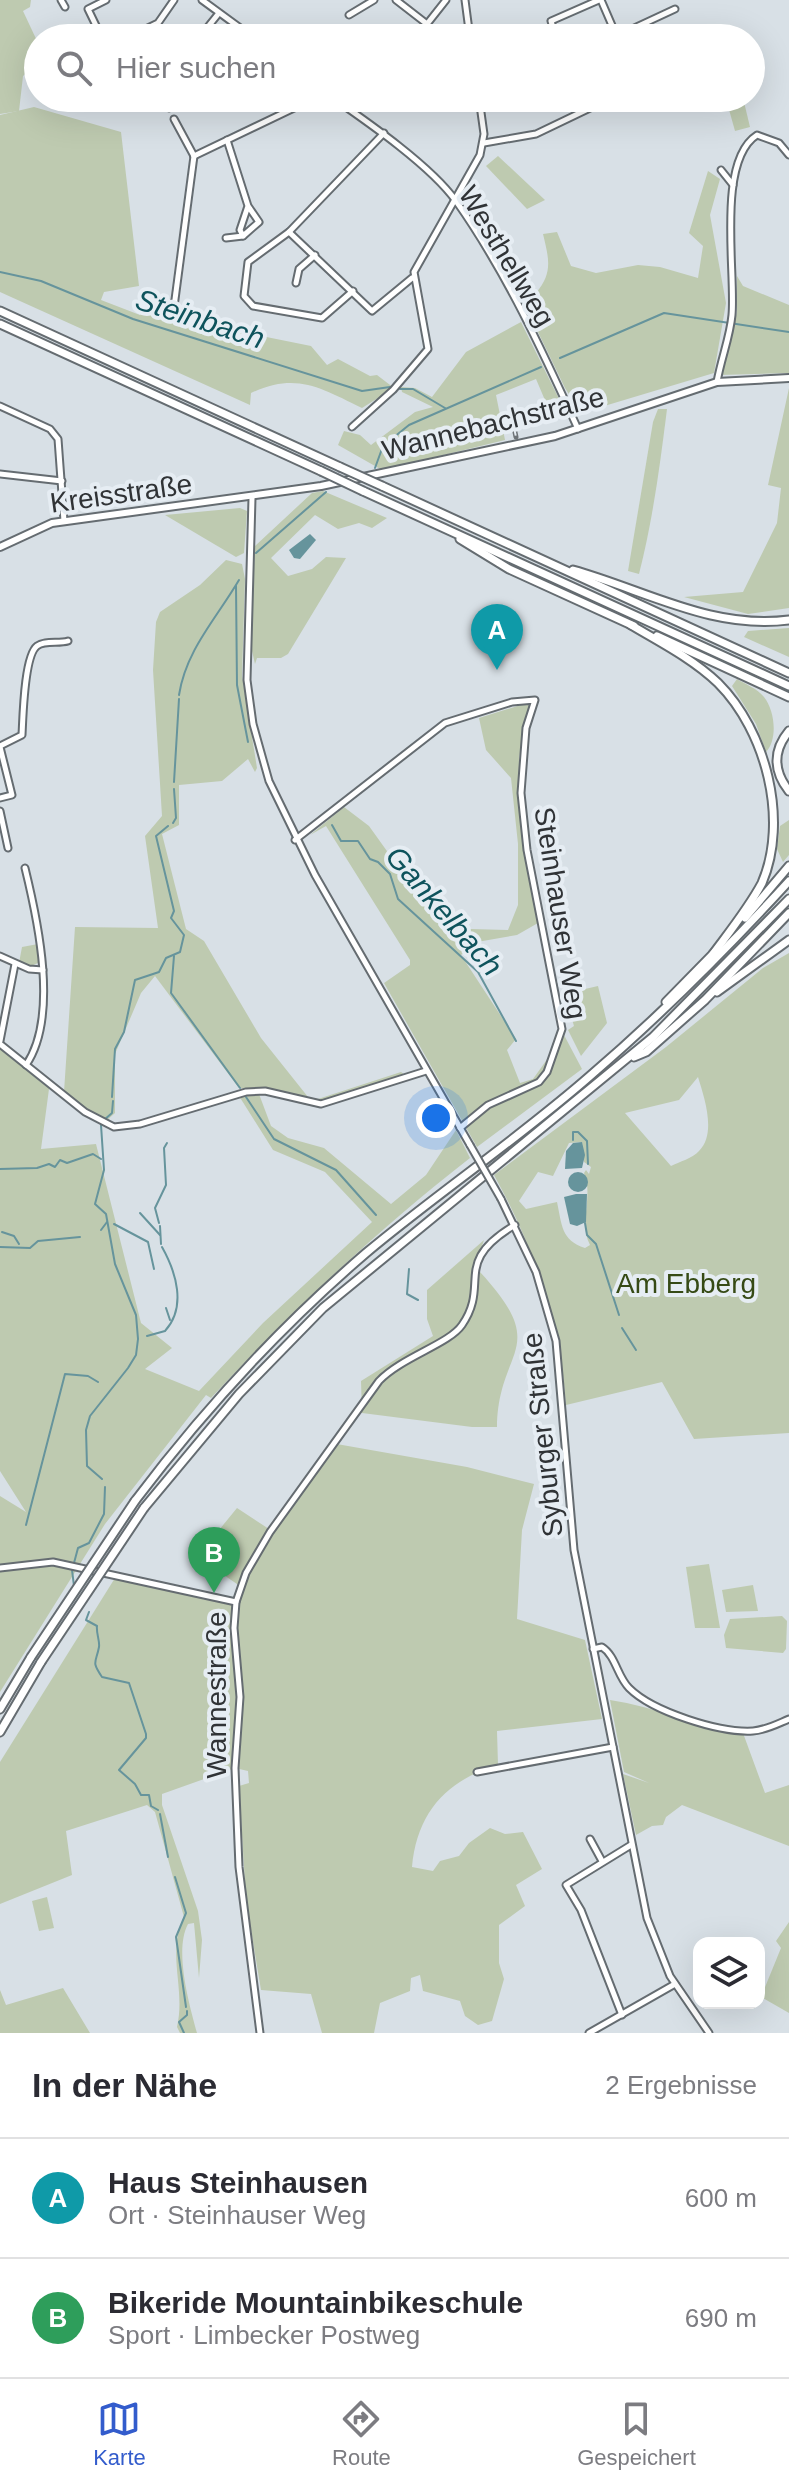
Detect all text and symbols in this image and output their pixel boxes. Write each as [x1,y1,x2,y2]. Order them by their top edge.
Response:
search box [24,24,765,112]
icon: search [52,46,96,90]
text: Hier suchen [116,51,276,84]
street label: Westhellweg [453,180,561,332]
water label: Steinbach [132,282,269,355]
street label: Wannebachstraße [379,381,607,466]
street label: Kreisstraße [48,468,194,519]
pin: A [471,604,523,670]
street label: Steinhauser Weg [528,805,593,1021]
water label: Gankelbach [379,839,509,982]
your location [416,1098,456,1138]
park label: Am Ebberg [616,1268,756,1299]
street label: Syburger Straße [516,1331,569,1539]
pin: B [188,1527,240,1593]
street label: Wannestraße [201,1611,232,1779]
map controls [693,1937,765,2009]
button: layers [693,1937,765,2009]
text: In der Nähe [32,2066,217,2104]
text: 2 Ergebnisse [605,2070,757,2100]
text: Haus Steinhausen [108,2166,368,2199]
text: A [49,2183,67,2213]
text: 600 m [685,2183,757,2213]
text: Ort · Steinhauser Weg [108,2200,366,2230]
text: Bikeride Mountainbikeschule [108,2286,523,2319]
text: B [49,2303,67,2333]
text: 690 m [685,2303,757,2333]
text: Sport · Limbecker Postweg [108,2320,420,2350]
tab: Karte [93,2397,146,2471]
tab: Route [332,2397,391,2471]
tab: Gespeichert [577,2397,696,2471]

